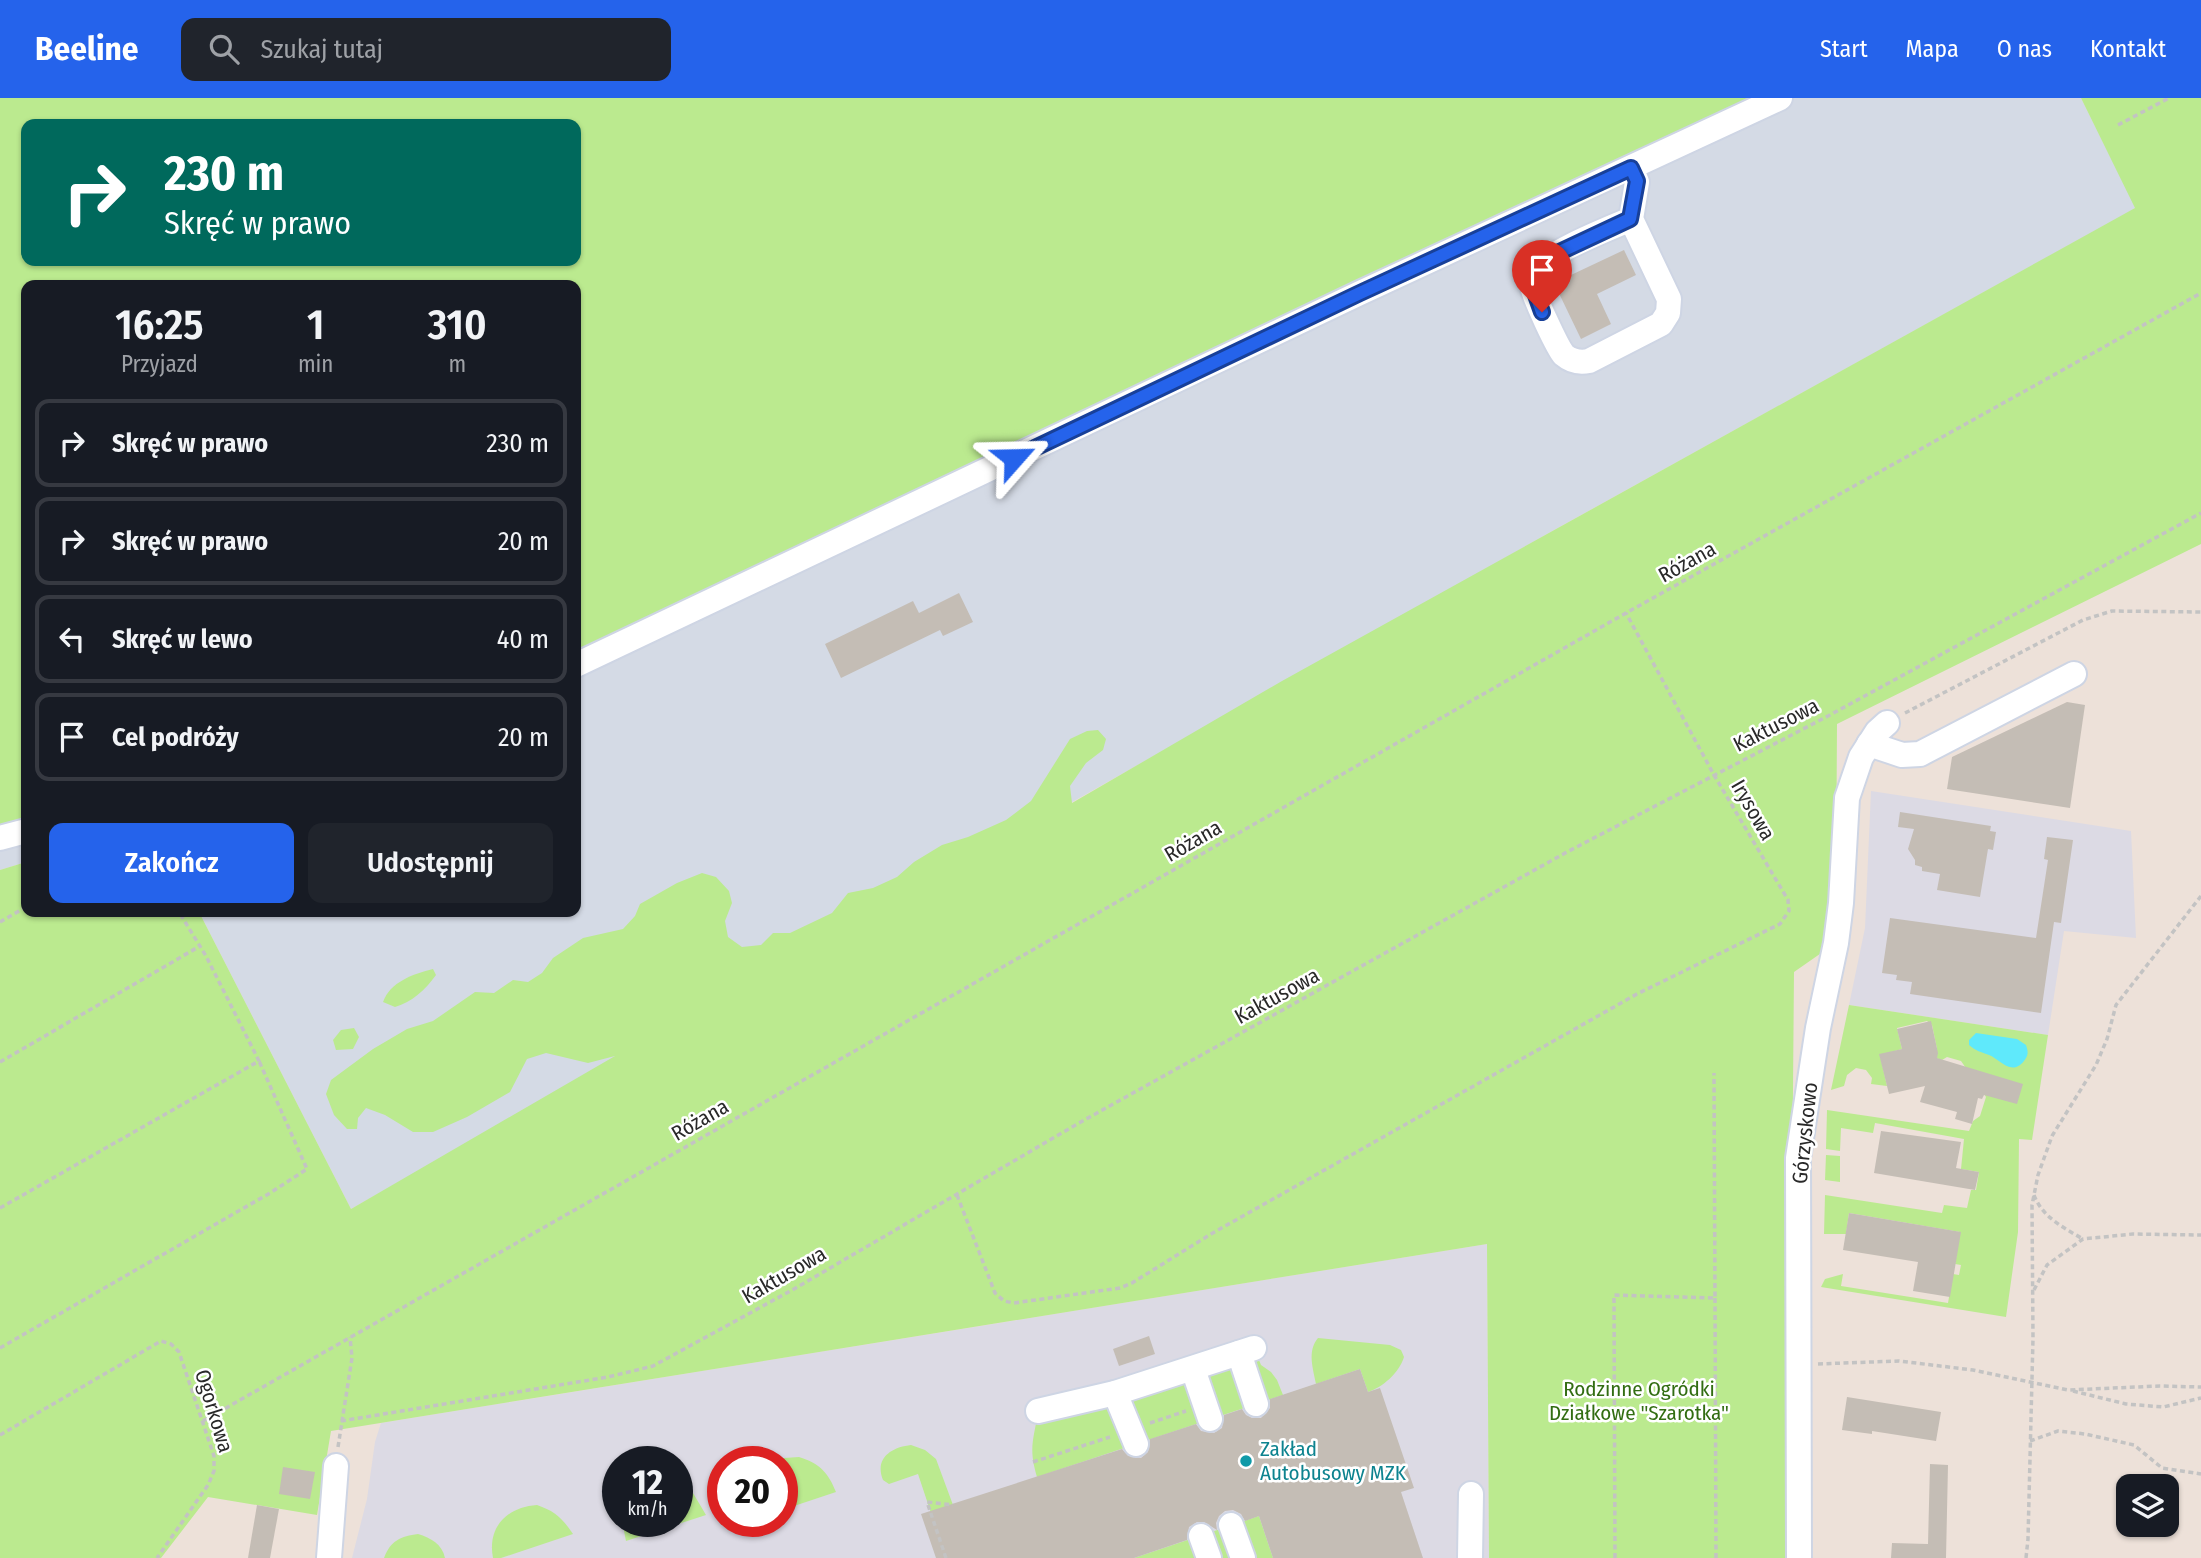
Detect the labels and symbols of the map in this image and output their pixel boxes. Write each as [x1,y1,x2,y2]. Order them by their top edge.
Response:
pin [1512,240,1572,312]
position arrow [977,421,1051,495]
street label: Różana [1654,536,1720,588]
street label: Kaktusowa [1729,692,1823,758]
street label: Irysowa [1725,775,1781,845]
street label: Różana [1160,814,1226,868]
street label: Kaktusowa [1230,962,1324,1030]
street label: Górzyskowo [1787,1081,1823,1185]
street label: Różana [667,1093,733,1147]
street label: Kaktusowa [737,1241,831,1309]
street label: Ogorkowa [189,1366,239,1456]
park label: Rodzinne Ogródki Działkowe "Szarotka" [1549,1376,1729,1426]
place label: Zakład Autobusowy MZK [1260,1436,1407,1486]
speed limit sign: 20 [707,1446,798,1537]
marker: Zakład Autobusowy MZK [1238,1453,1254,1469]

